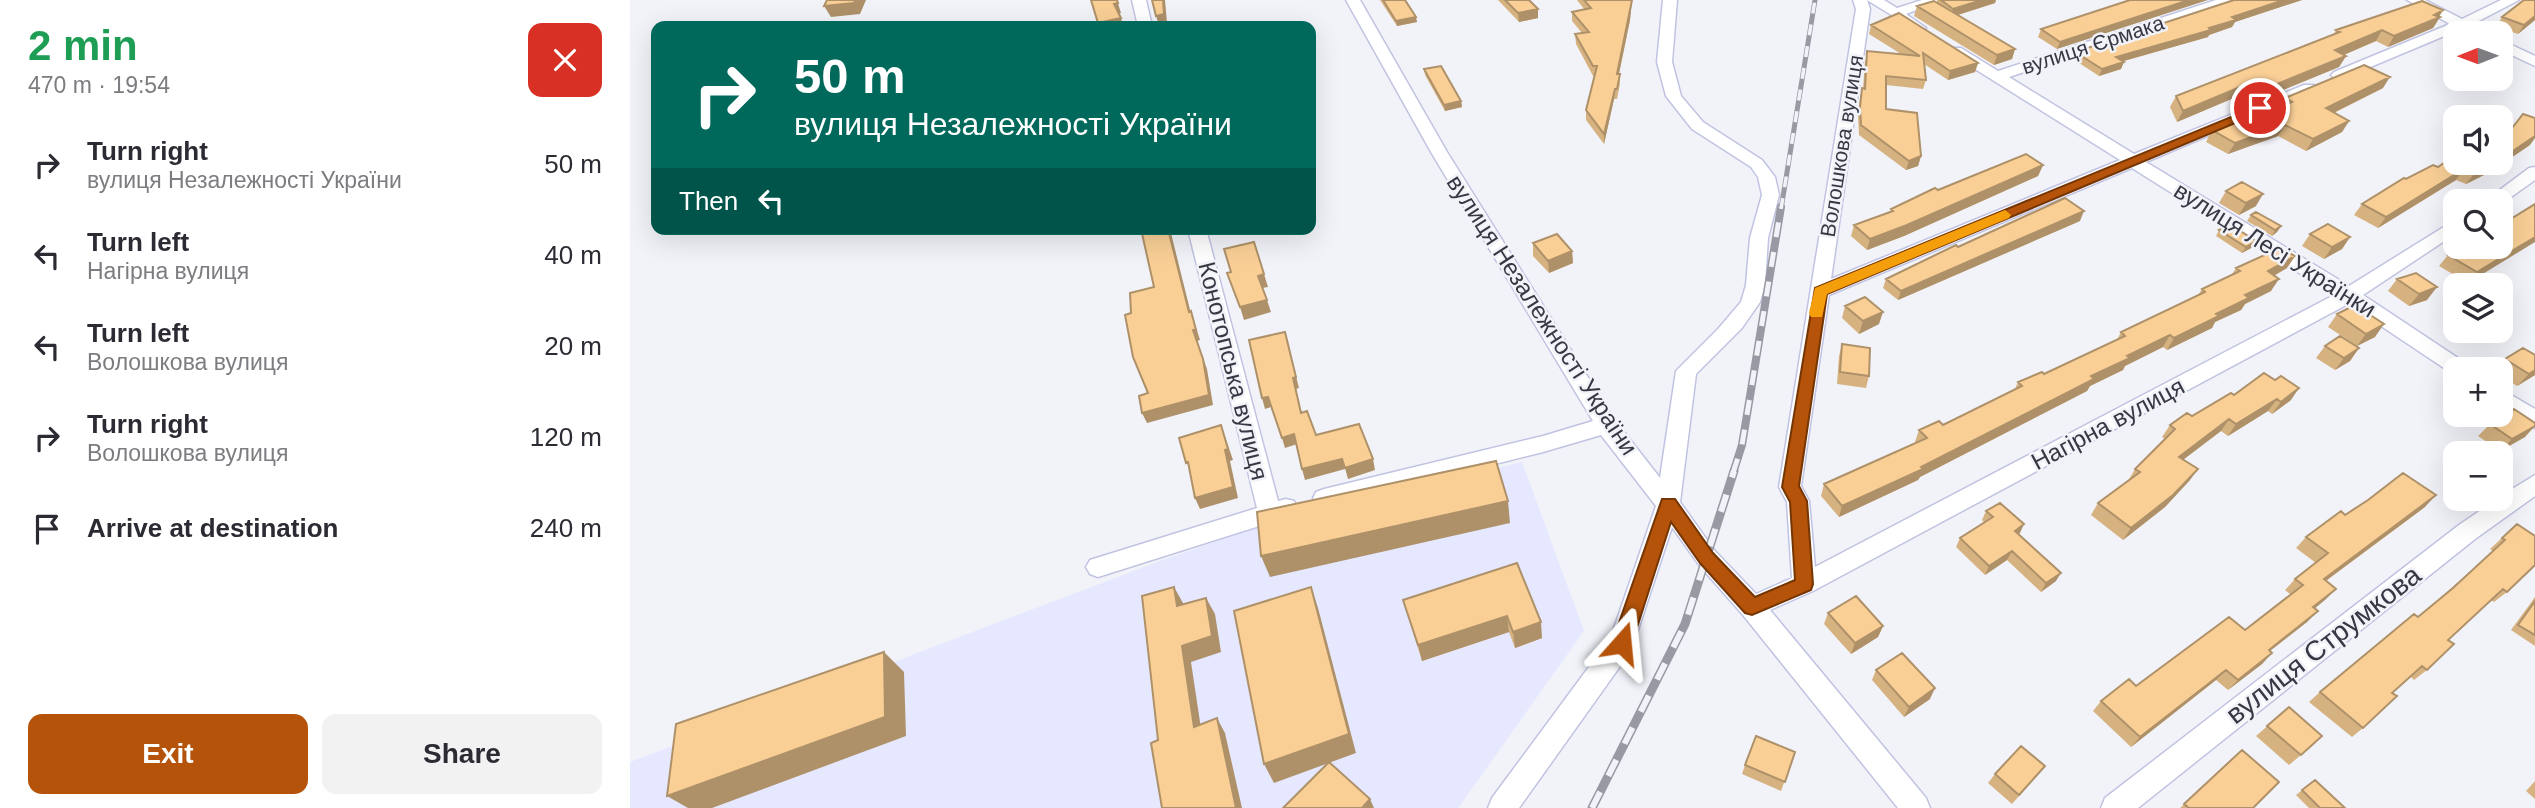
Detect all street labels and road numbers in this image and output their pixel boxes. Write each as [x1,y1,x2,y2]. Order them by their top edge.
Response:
street label: вулиця Єрмака [2019,11,2167,78]
street label: Волошкова вулиця [1816,53,1867,239]
street label: вулиця Незалежності України [1442,170,1643,460]
street label: вулиця Лесі Українки [2169,176,2381,323]
street label: Конотопська вулиця [1193,259,1274,483]
street label: Нагірна вулиця [2027,372,2189,475]
street label: вулиця Струмкова [2220,559,2427,730]

